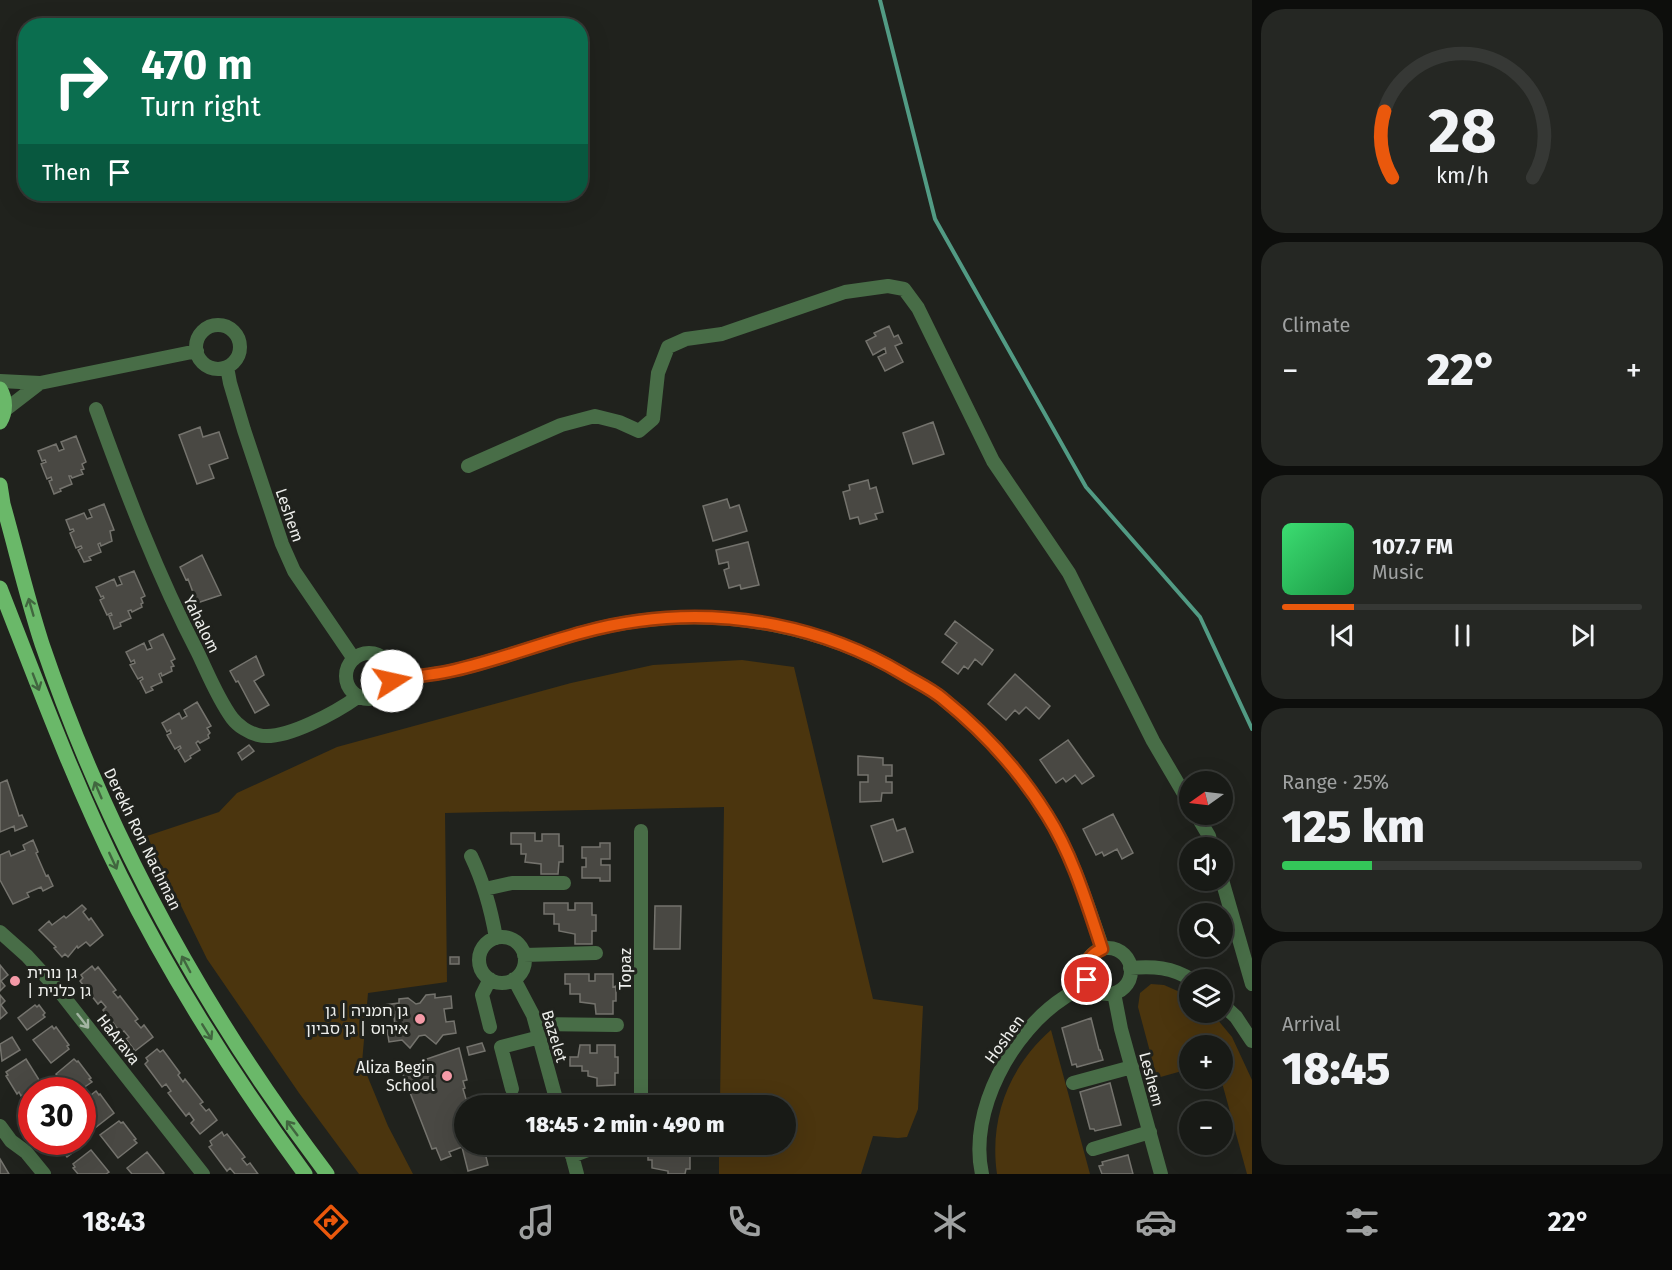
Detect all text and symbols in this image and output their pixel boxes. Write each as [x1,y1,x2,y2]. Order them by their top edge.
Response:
text: 470 m [141,40,253,90]
icon: right [42,42,120,120]
text: Turn right [141,91,261,123]
text: 28 [1428,94,1496,169]
icon: arrive [103,156,136,189]
text: Then [42,159,91,186]
text: km/h [1435,163,1489,189]
text: Climate [1282,313,1350,337]
text: 22° [1427,343,1497,397]
text: − [1282,351,1299,391]
text: + [1626,351,1642,391]
street label: Leshem [271,486,308,545]
text: 107.7 FM [1372,533,1453,560]
text: Music [1372,560,1424,584]
street label: Yahalom [179,592,224,656]
one-way arrow [25,598,36,617]
icon: previous [1326,619,1359,652]
icon: pause [1446,619,1479,652]
icon: next [1566,619,1599,652]
position arrow [360,649,424,713]
one-way arrow [32,672,43,690]
street label: Derekh Ron Nachman [100,765,185,914]
text: Range · 25% [1282,770,1389,794]
north arrow [1179,771,1233,825]
map controls [1179,771,1233,1155]
one-way arrow [92,781,104,799]
text: 125 km [1282,800,1425,854]
button: sound [1179,837,1233,891]
one-way arrow [108,851,120,869]
button: search [1179,903,1233,957]
street label: Topaz [616,948,635,990]
pin [1061,954,1112,1005]
one-way arrow [180,956,192,973]
place label: גן נורית | גן כלנית [27,963,91,1000]
icon: arrive [1070,963,1103,996]
button: layers [1179,969,1233,1023]
marker: גן נורית | גן כלנית [8,974,22,988]
place label: גן חמניה | גן אירוס | גן סביון [306,1001,408,1038]
street label: Bazelet [538,1008,571,1065]
street label: HaArava [93,1010,144,1068]
street label: Hoshen [981,1011,1028,1067]
marker: גן חמניה | גן אירוס | גן סביון [413,1012,427,1026]
text: Arrival [1282,1012,1341,1036]
one-way arrow [76,1013,89,1029]
one-way arrow [201,1023,214,1040]
button: + [1179,1035,1233,1089]
text: 18:45 [1282,1042,1390,1096]
street label: Leshem [1135,1050,1168,1108]
place label: Aliza Begin School [356,1058,435,1095]
marker: Aliza Begin School [440,1069,454,1083]
speed limit sign: 30 [18,1077,96,1155]
button: − [1179,1101,1233,1155]
text: 18:45 · 2 min · 490 m [526,1111,724,1138]
one-way arrow [285,1120,298,1136]
icon: directions [310,1201,352,1243]
icon: music [516,1201,558,1243]
icon: phone [723,1201,765,1243]
icon: climate [929,1201,971,1243]
icon: car [1135,1201,1177,1243]
icon: filters [1341,1201,1383,1243]
text: 18:43 [82,1206,146,1238]
text: 22° [1548,1206,1590,1238]

